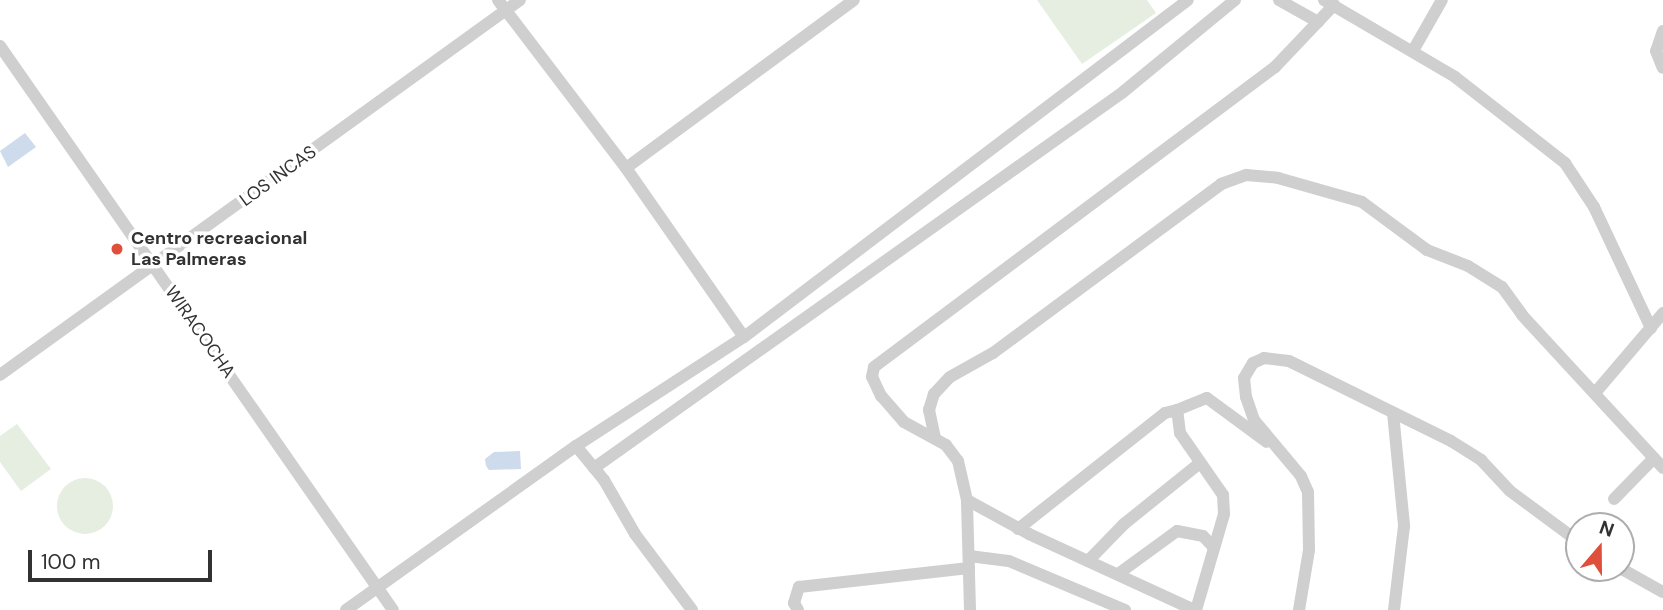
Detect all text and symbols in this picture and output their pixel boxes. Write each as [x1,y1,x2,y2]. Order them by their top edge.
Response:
street label: LOS INCAS [236,141,320,211]
place label: Centro recreacional Las Palmeras [131,228,307,270]
marker: Centro recreacional Las Palmeras [109,241,125,257]
street label: WIRACOCHA [160,282,240,382]
north arrow [1565,512,1635,582]
text: N [1596,515,1617,543]
scale bar [32,536,215,580]
text: 100 m [41,548,101,576]

